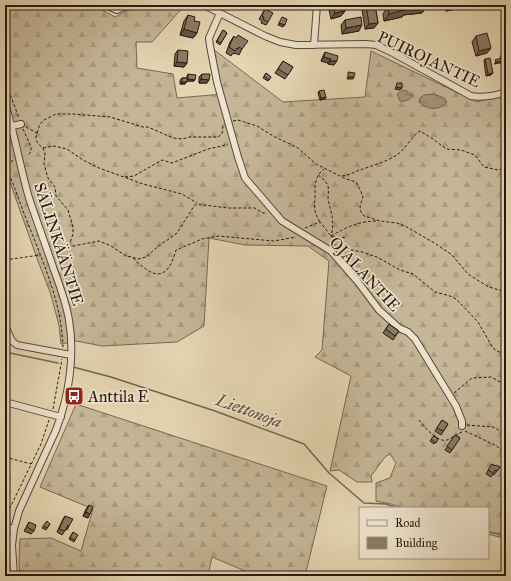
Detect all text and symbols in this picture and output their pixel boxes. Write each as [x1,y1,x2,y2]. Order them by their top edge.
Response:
street label: PUIROJANTIE [374,27,484,92]
street label: SÄLINKÄÄNTIE [30,180,89,308]
street label: OJALANTIE [325,233,404,316]
bus stop icon: Anttila E [63,385,85,407]
place label: Anttila E [87,387,149,406]
water label: Liettonoja [212,389,285,433]
legend [359,507,489,559]
text: Road [395,516,421,530]
text: Building [395,536,438,551]

